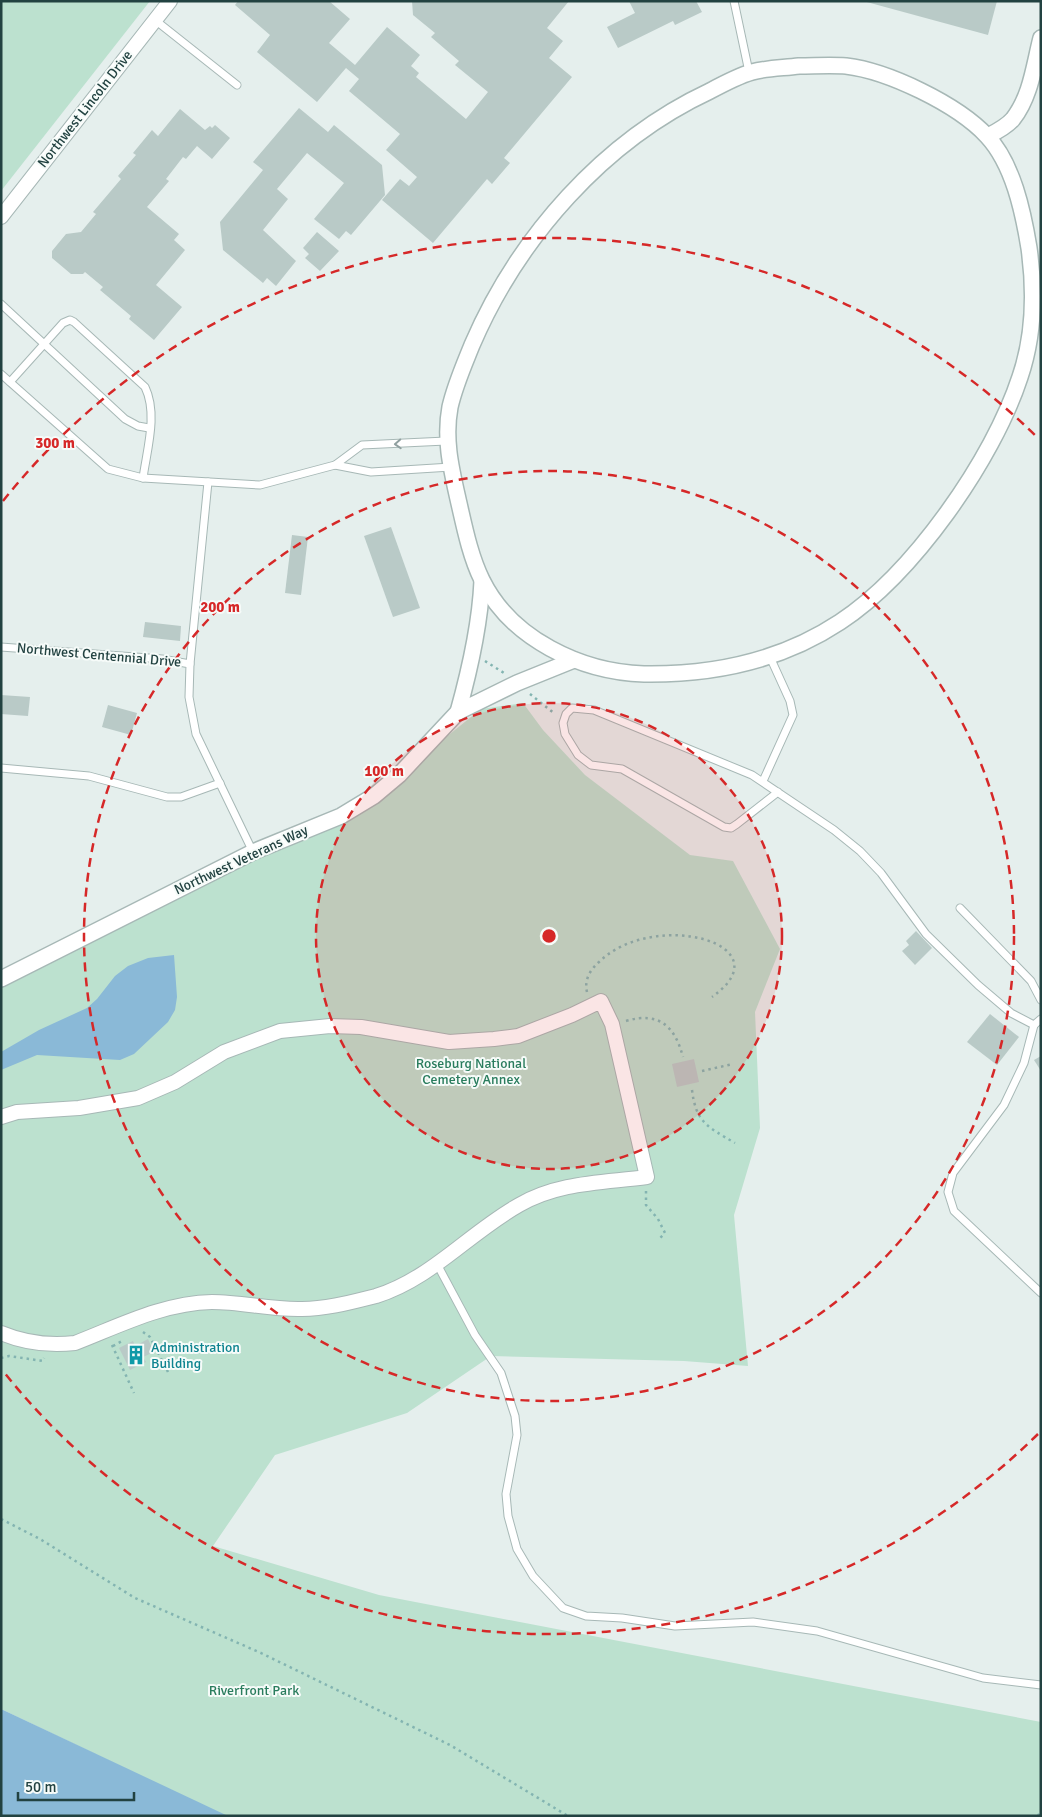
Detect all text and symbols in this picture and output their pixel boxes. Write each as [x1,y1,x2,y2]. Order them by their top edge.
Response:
street label: Northwest Lincoln Drive [34,47,136,171]
text: 300 m [35,434,75,452]
one-way arrow [394,438,402,449]
text: 200 m [200,598,240,616]
street label: Northwest Centennial Drive [16,639,182,671]
text: 100 m [364,762,404,780]
street label: Northwest Veterans Way [171,821,311,898]
centre of rings [540,927,558,945]
park label: Roseburg National Cemetery Annex [416,1055,526,1088]
place label: Administration Building [151,1339,240,1372]
building icon: Administration Building [125,1344,147,1366]
park label: Riverfront Park [209,1682,299,1699]
scale bar [18,1770,134,1802]
text: 50 m [25,1778,56,1796]

